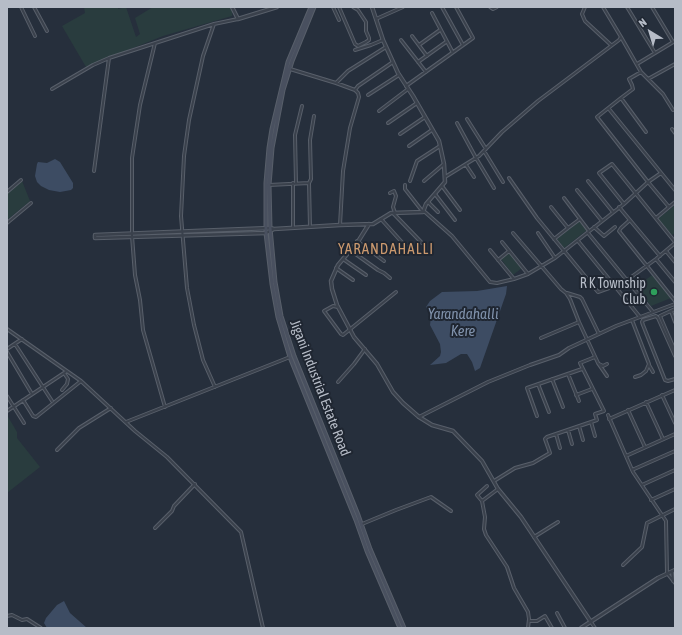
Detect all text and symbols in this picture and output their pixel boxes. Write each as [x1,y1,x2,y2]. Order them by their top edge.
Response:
north arrow [630,12,670,52]
text: N [636,16,649,29]
district label: YARANDAHALLI [338,240,434,258]
place label: R K Township Club [580,276,646,308]
marker: R K Township Club [649,287,659,297]
water label: Yarandahalli Kere [428,305,498,340]
street label: Jigani Industrial Estate Road [286,318,354,458]

